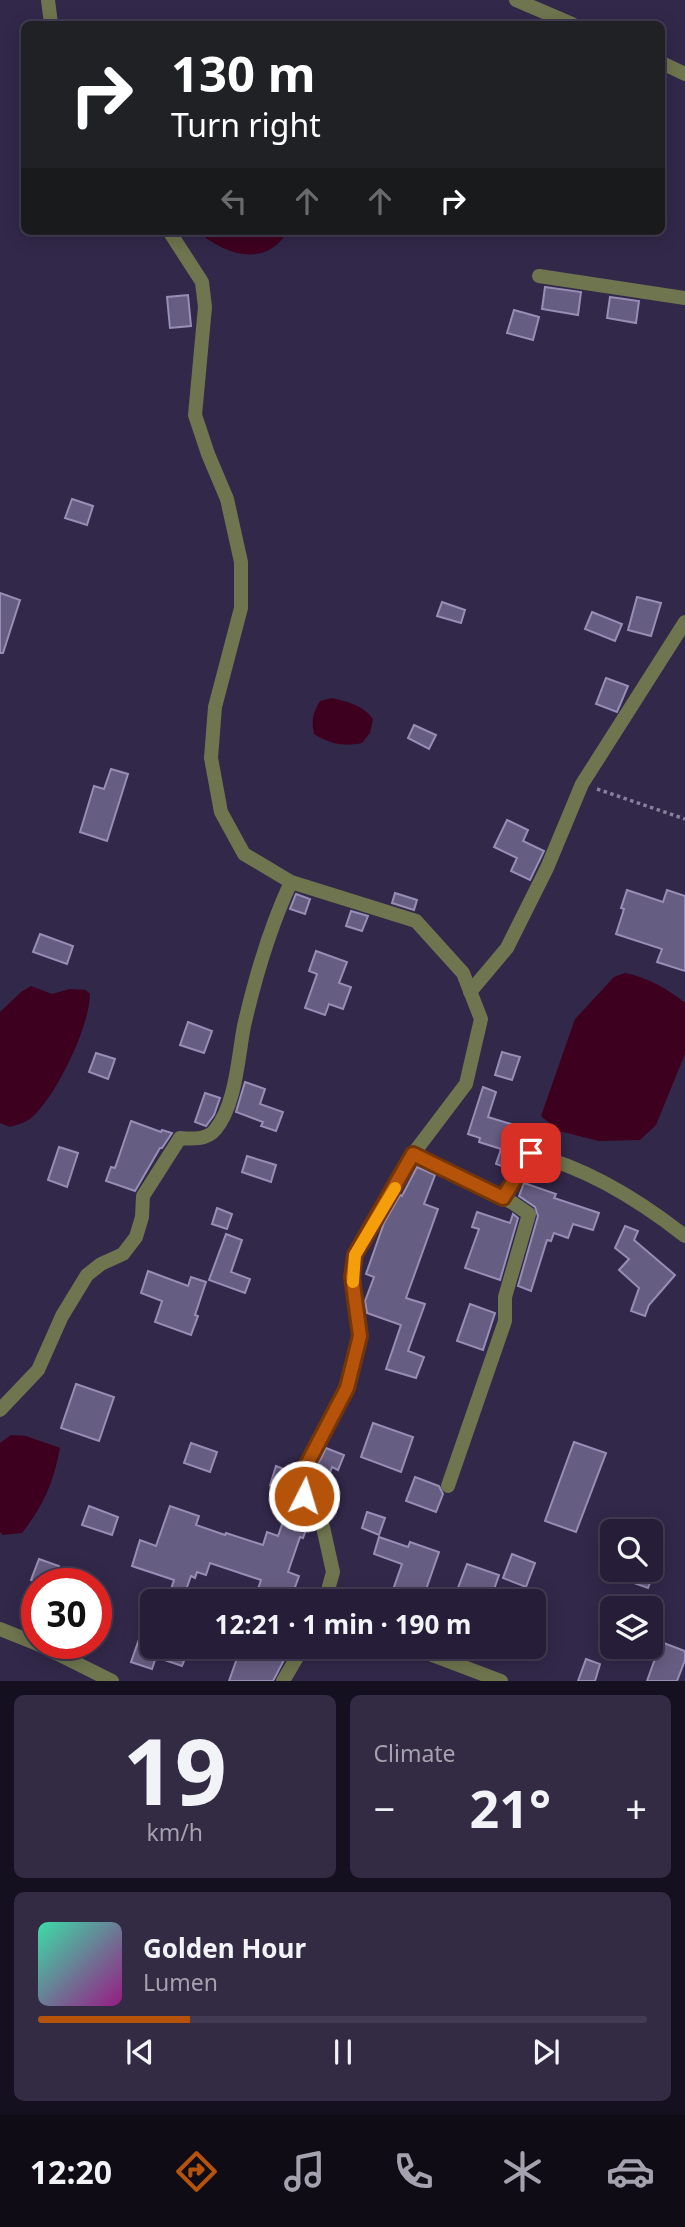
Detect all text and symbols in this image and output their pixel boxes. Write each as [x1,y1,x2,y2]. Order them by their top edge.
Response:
text: 130 m [171,40,316,106]
icon: right [56,49,147,140]
text: Turn right [171,103,321,146]
icon: left [215,182,253,220]
icon: ahead [288,182,326,220]
icon: ahead [361,182,399,220]
icon: right [434,182,472,220]
pin [501,1123,561,1183]
icon: arrive [512,1134,550,1172]
position arrow [267,1459,341,1533]
map controls [600,1519,663,1659]
button: search [600,1519,663,1582]
speed limit sign: 30 [21,1568,112,1659]
button: layers [600,1596,663,1659]
text: 12:21 · 1 min · 190 m [215,1606,471,1642]
text: 19 [123,1708,227,1832]
text: Climate [374,1737,456,1769]
text: 21° [469,1772,551,1843]
text: − [374,1782,395,1834]
text: + [625,1782,647,1834]
text: km/h [146,1816,203,1848]
text: Golden Hour [143,1930,306,1966]
text: Lumen [143,1966,218,1998]
icon: previous [121,2033,159,2071]
icon: pause [324,2033,362,2071]
icon: next [527,2033,565,2071]
icon: directions [172,2147,221,2196]
icon: music [280,2147,329,2196]
icon: phone [389,2147,438,2196]
icon: climate [498,2147,547,2196]
icon: car [606,2147,655,2196]
text: 12:20 [30,2150,112,2193]

